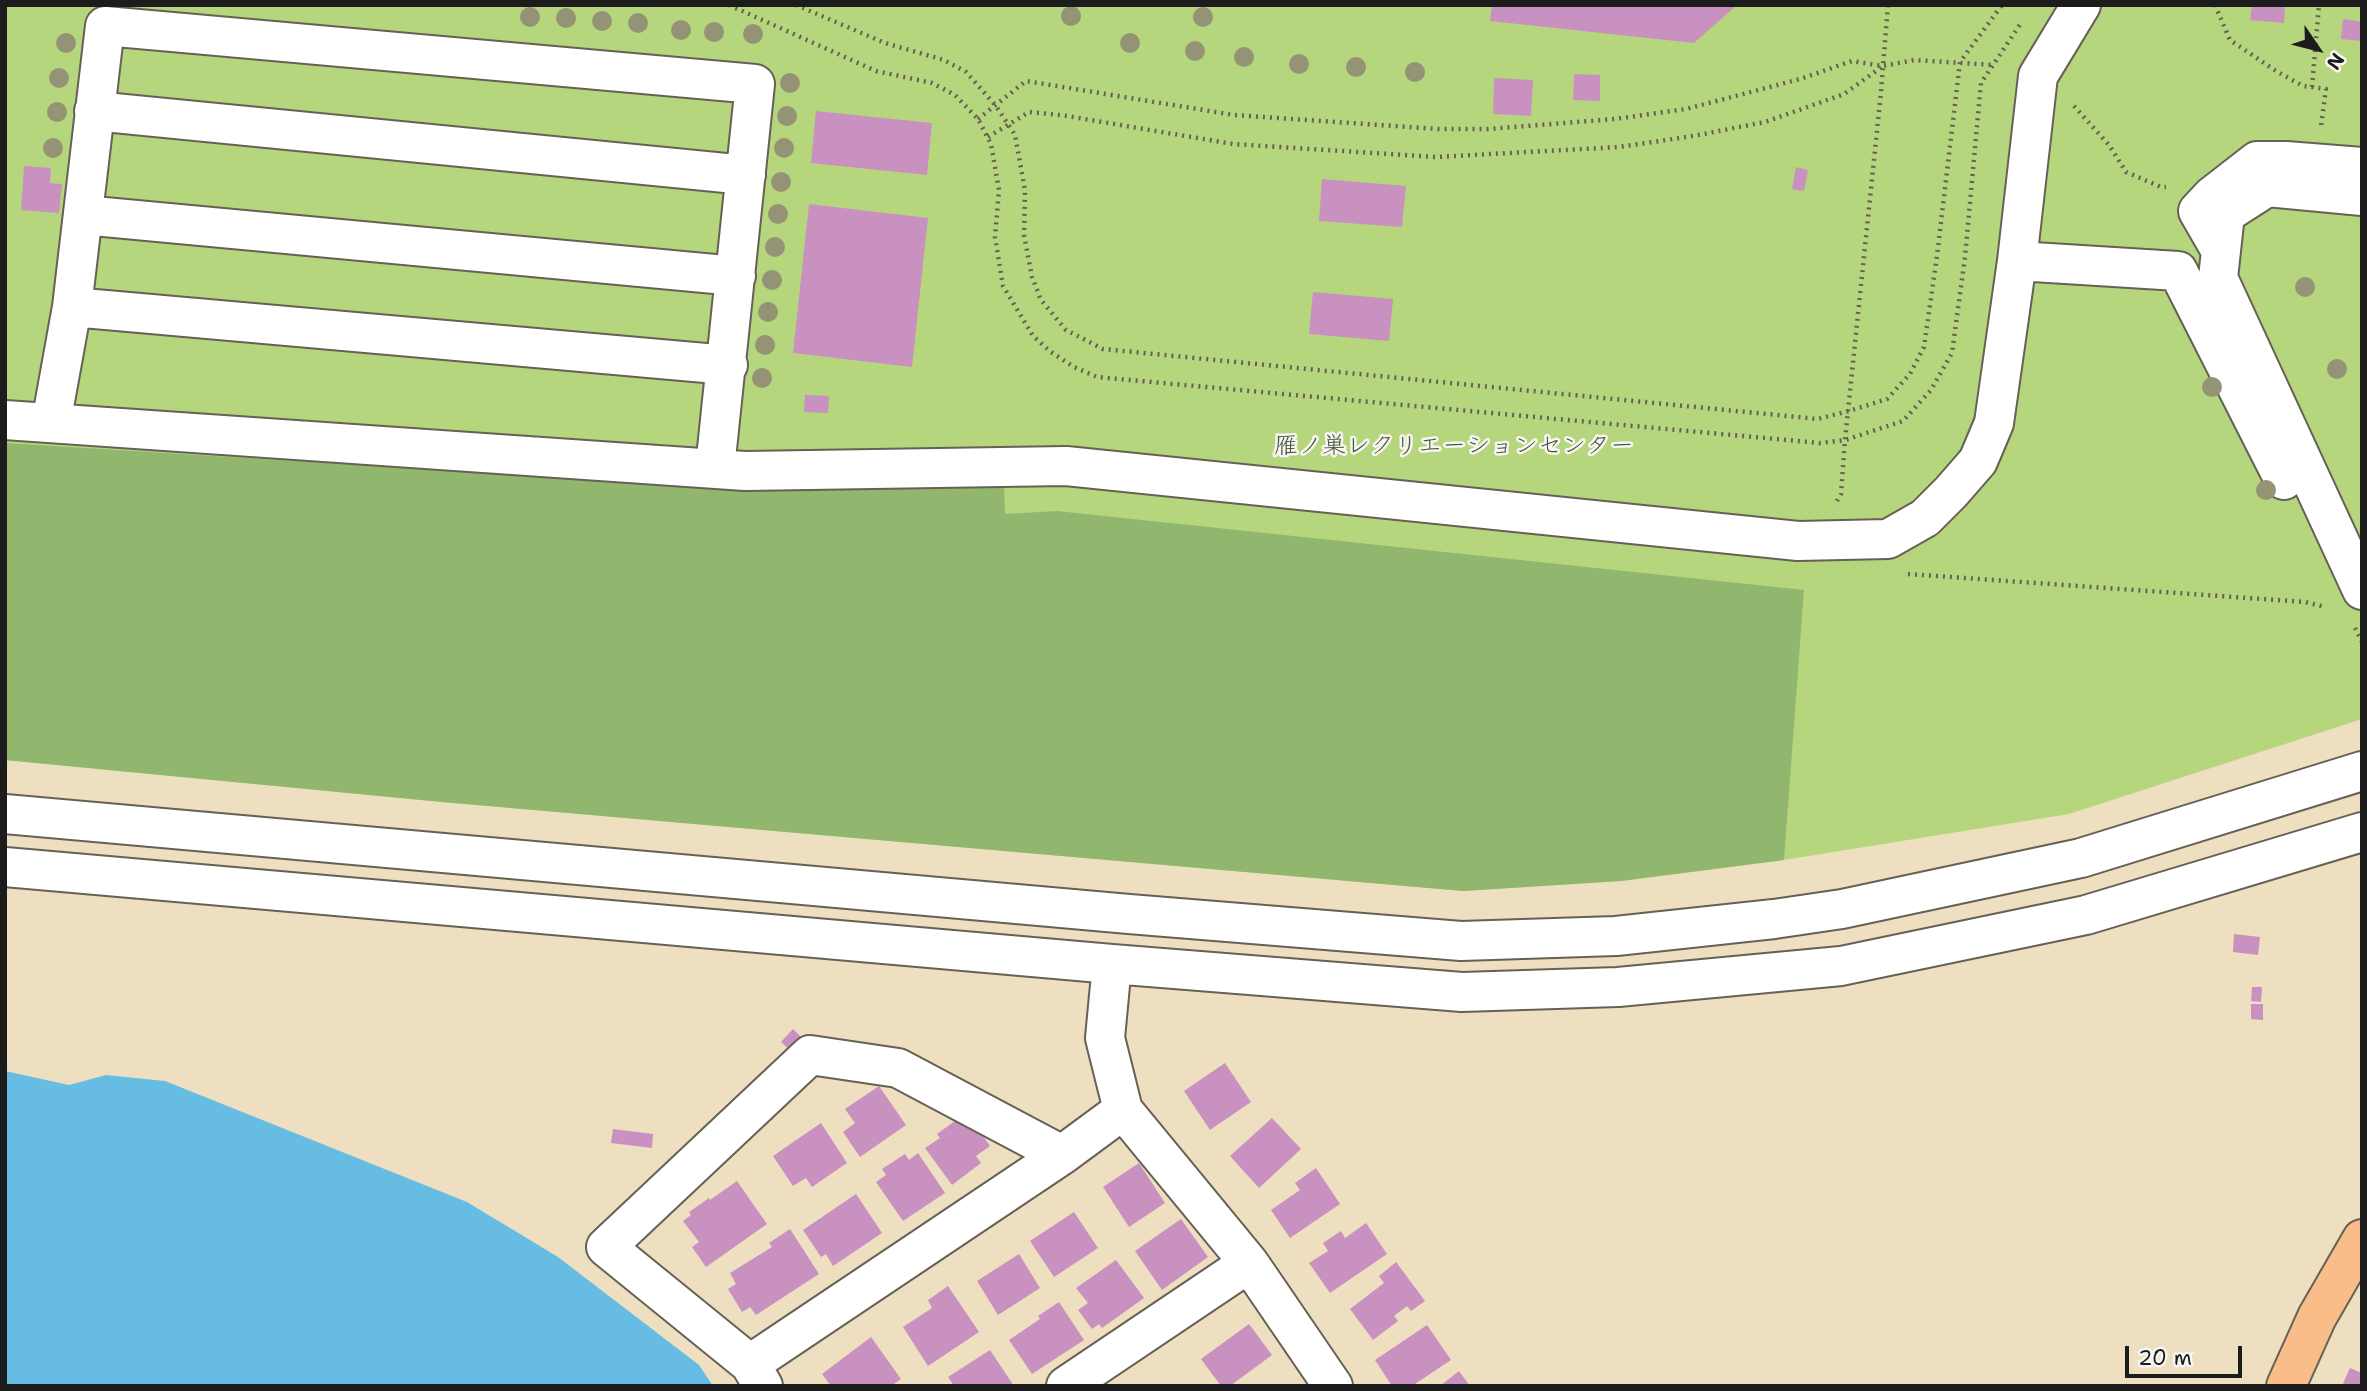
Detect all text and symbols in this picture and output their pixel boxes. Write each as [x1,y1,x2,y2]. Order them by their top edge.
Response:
north arrow [2283,14,2353,84]
text: N [2321,48,2350,75]
park label: 雁ノ巣レクリエーションセンター [1274,433,1634,461]
scale bar [2129,1332,2246,1376]
text: 20 m [2138,1344,2192,1372]

